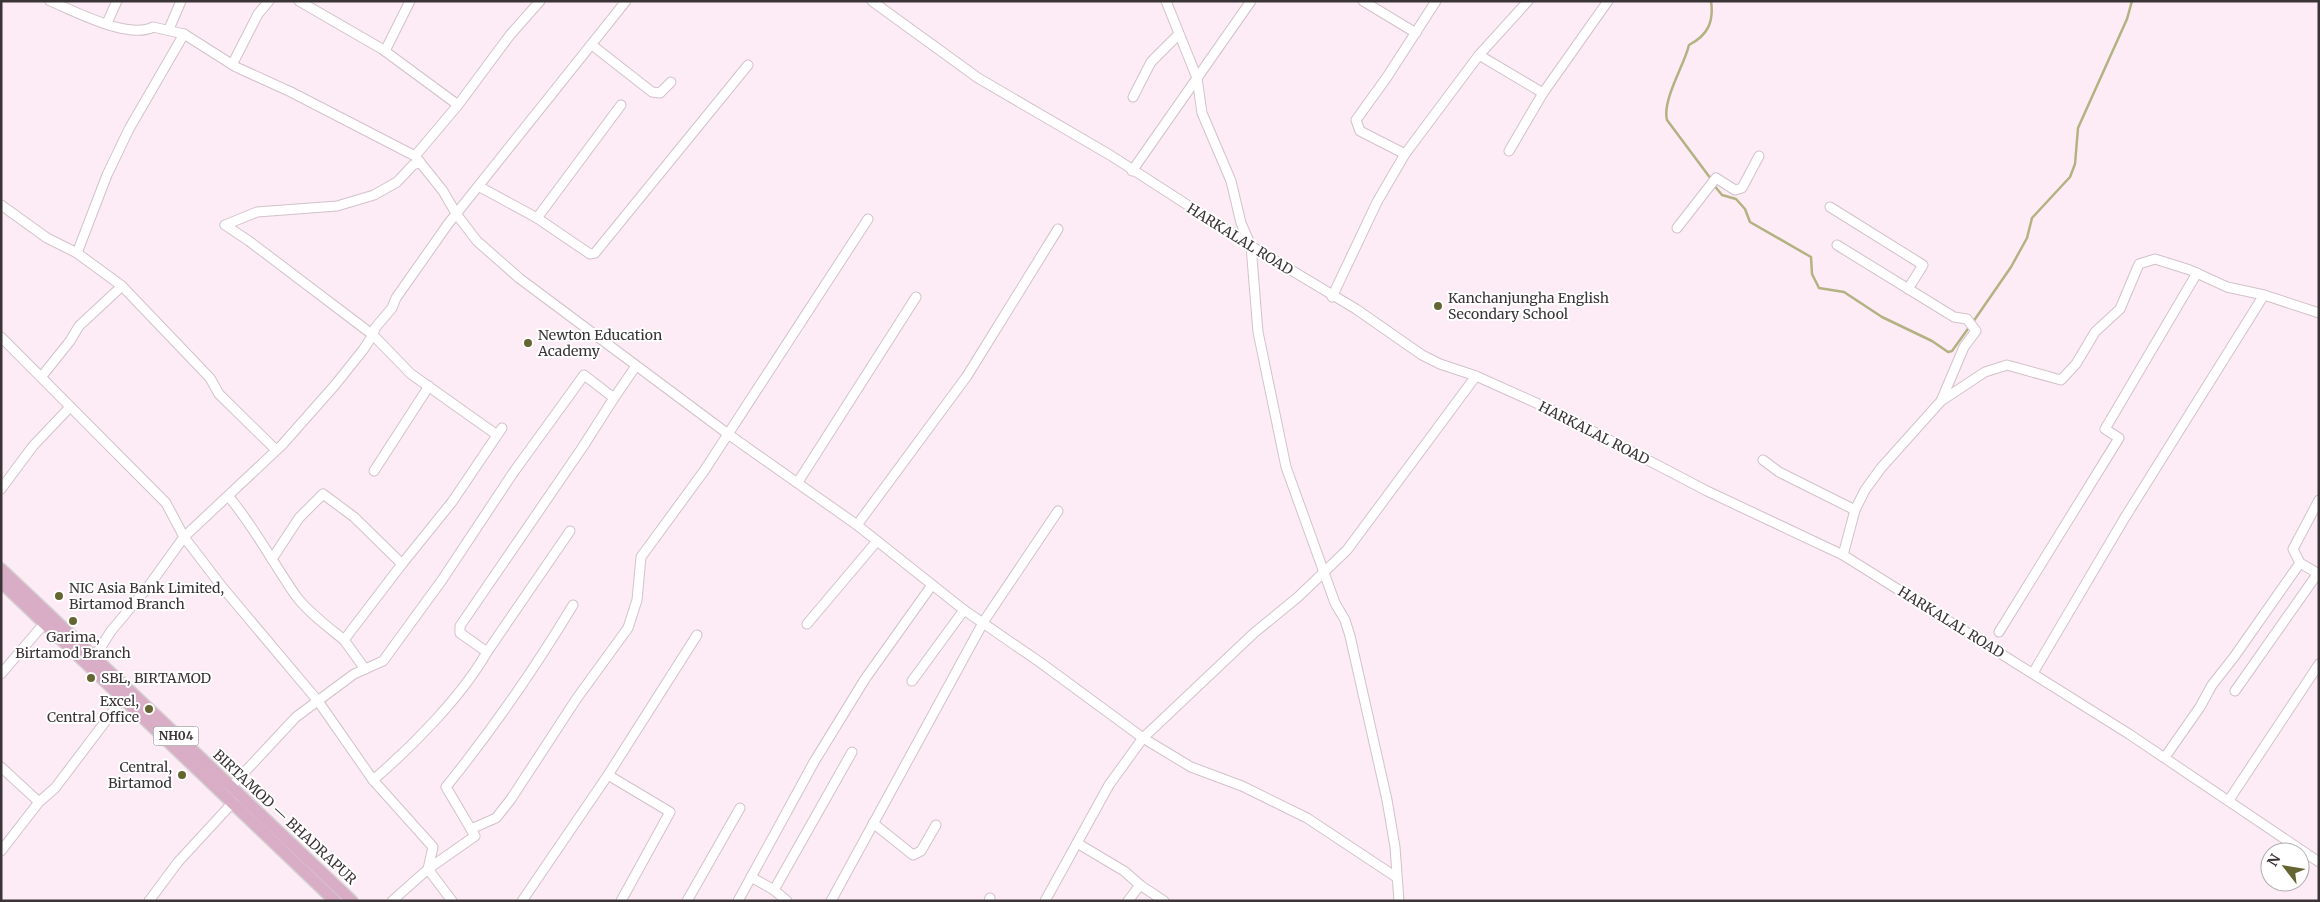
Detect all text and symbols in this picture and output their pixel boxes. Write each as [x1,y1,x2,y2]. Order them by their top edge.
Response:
street label: HARKALAL ROAD [1184,199,1297,279]
place label: Kanchanjungha English Secondary School [1448,289,1609,323]
marker: Kanchanjungha English Secondary School [1432,300,1444,312]
place label: Newton Education Academy [537,326,662,360]
marker: Newton Education Academy [522,337,534,349]
street label: HARKALAL ROAD [1536,397,1653,469]
place label: NIC Asia Bank Limited, Birtamod Branch [69,579,224,613]
street label: HARKALAL ROAD [1895,582,2008,662]
marker: NIC Asia Bank Limited, Birtamod Branch [53,590,65,602]
marker: Garima, Birtamod Branch [67,615,79,627]
place label: Garima, Birtamod Branch [15,628,131,662]
place label: SBL, BIRTAMOD [101,669,212,687]
marker: SBL, BIRTAMOD [85,672,97,684]
place label: Excel, Central Office [47,692,139,726]
marker: Excel, Central Office [143,703,155,715]
road number: NH04 [154,726,198,746]
street label: BIRTAMOD — BHADRAPUR [210,746,361,888]
place label: Central, Birtamod [108,758,173,792]
marker: Central, Birtamod [176,769,188,781]
north arrow [2260,842,2310,892]
text: N [2263,851,2284,870]

